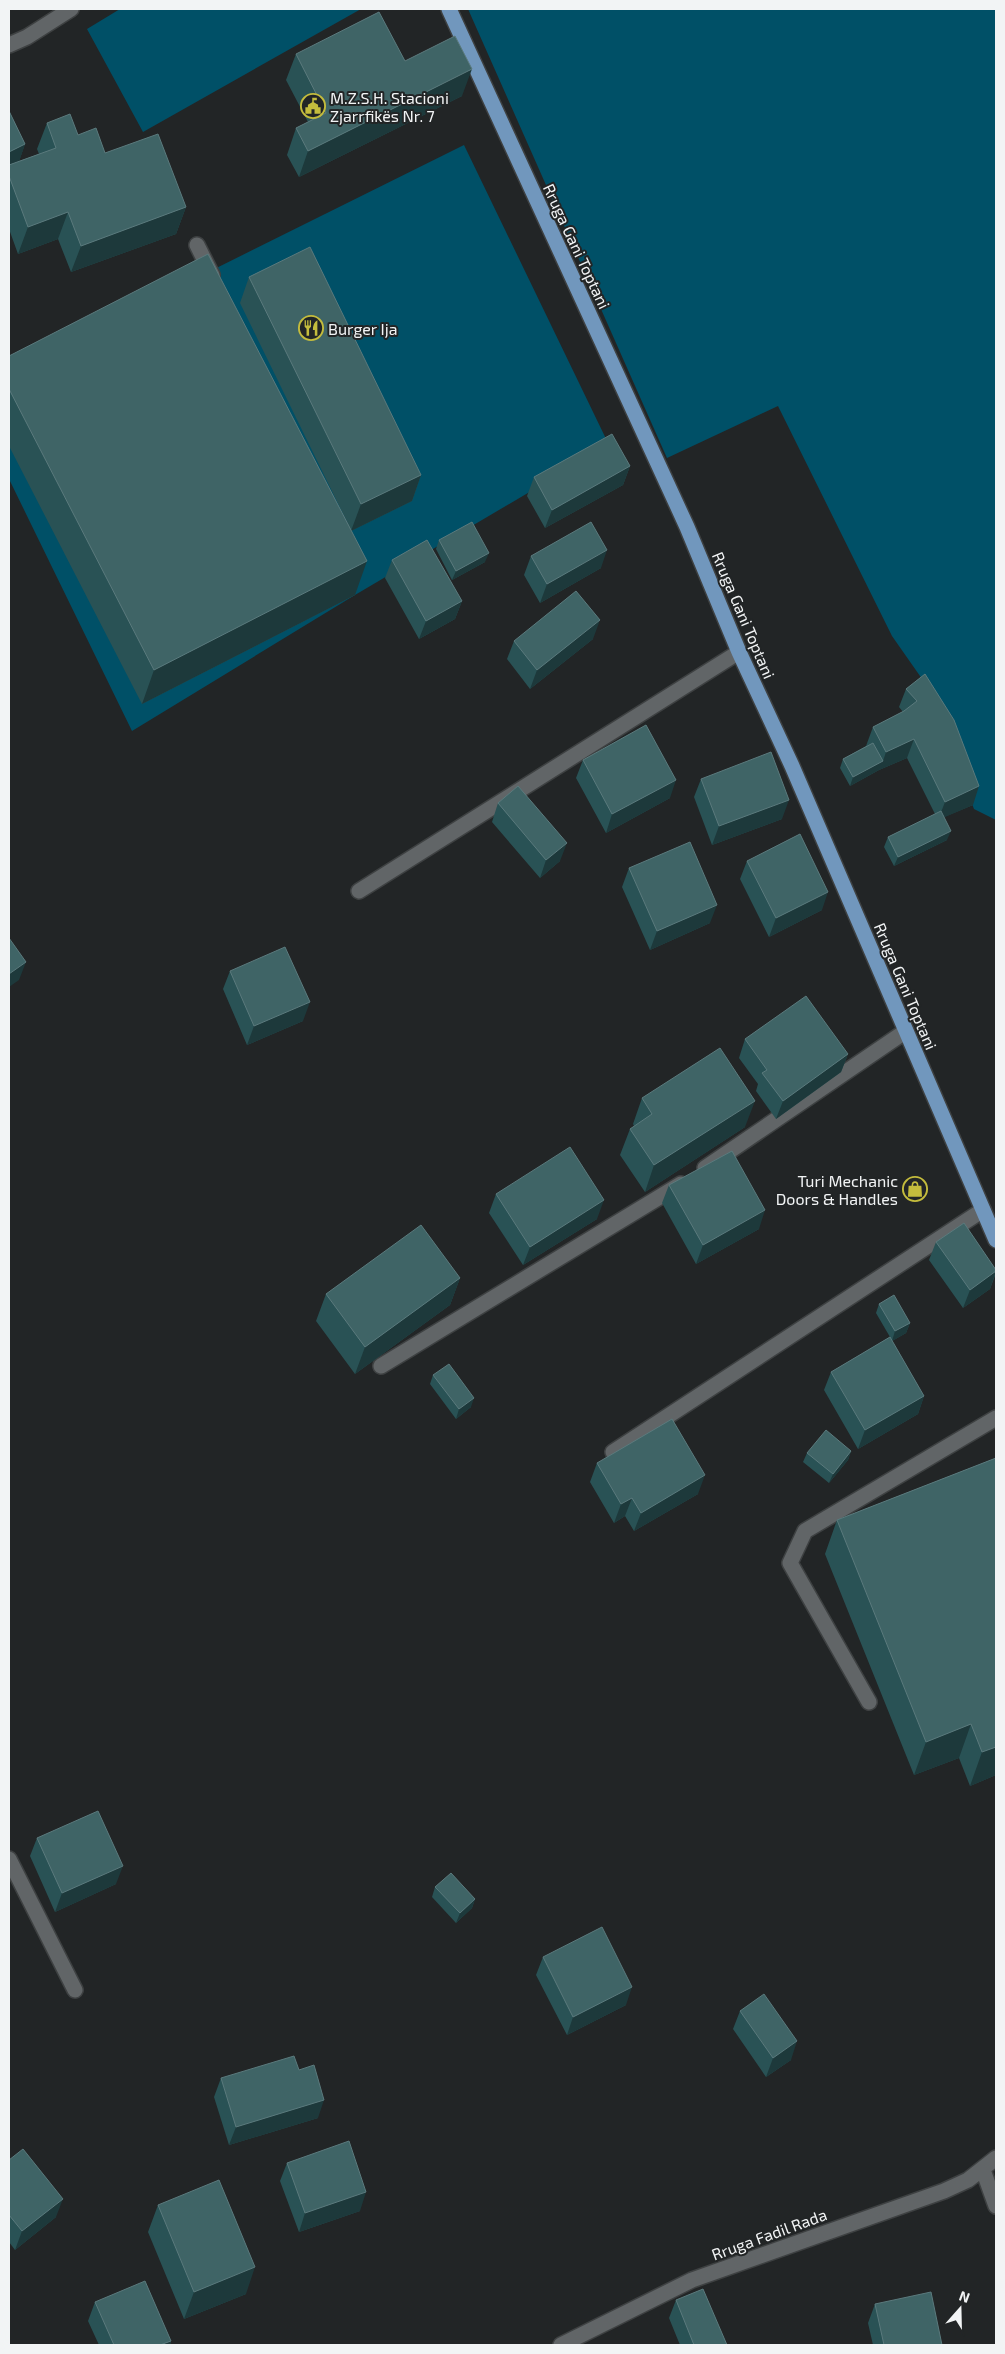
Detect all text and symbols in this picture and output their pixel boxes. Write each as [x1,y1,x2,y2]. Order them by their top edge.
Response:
place label: M.Z.S.H. Stacioni Zjarrfikës Nr. 7 [330,88,449,126]
public building icon: M.Z.S.H. Stacioni Zjarrfikës Nr. 7 [300,93,326,119]
street label: Rruga Gani Toptani [540,180,614,312]
restaurant icon: Burger Ija [298,315,324,341]
place label: Burger Ija [328,319,397,339]
street label: Rruga Gani Toptani [709,549,779,681]
street label: Rruga Gani Toptani [871,920,941,1052]
place label: Turi Mechanic Doors & Handles [776,1171,898,1208]
shop icon: Turi Mechanic Doors & Handles [902,1176,928,1202]
street label: Rruga Fadil Rada [709,2204,829,2264]
north arrow [935,2284,985,2334]
text: N [957,2287,972,2306]

